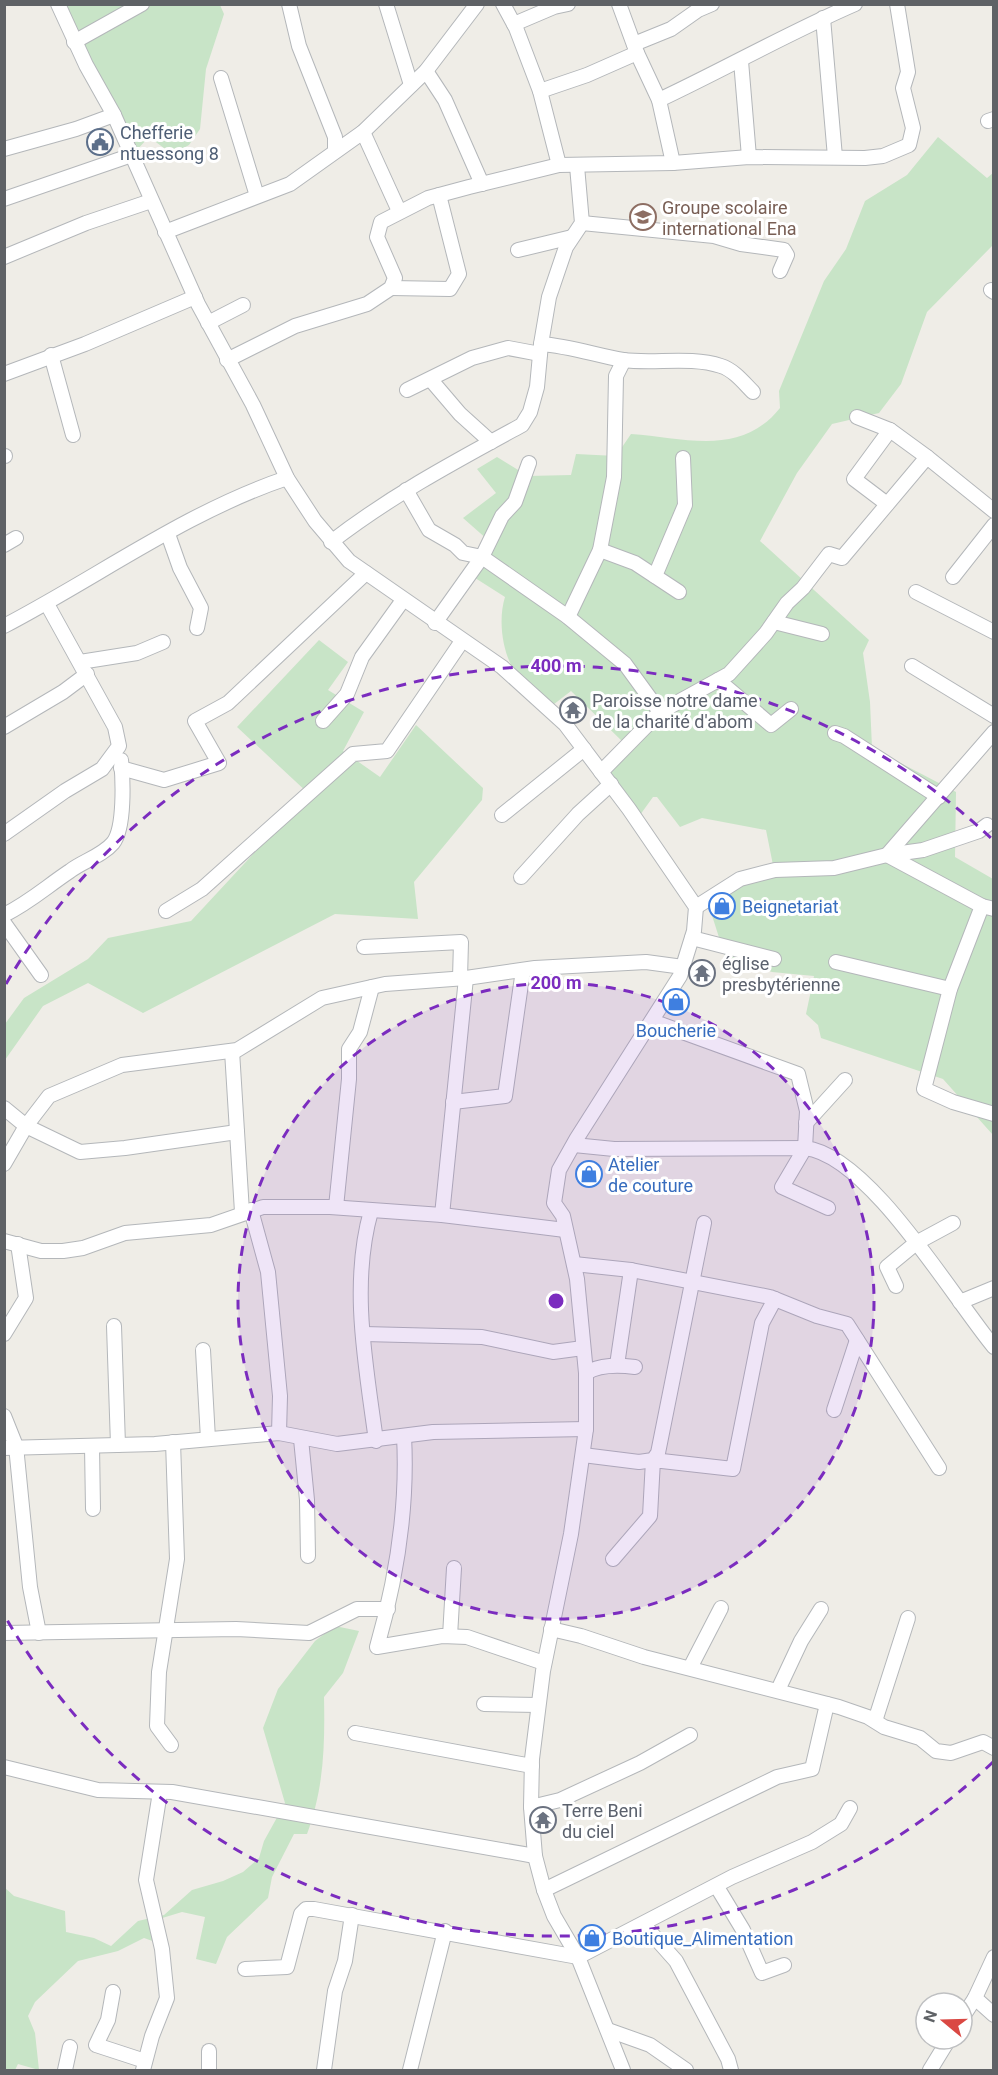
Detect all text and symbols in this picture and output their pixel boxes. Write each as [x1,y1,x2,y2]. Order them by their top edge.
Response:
place label: Chefferie ntuessong 8 [120,122,219,164]
public building icon: Chefferie ntuessong 8 [85,127,115,157]
place label: Groupe scolaire international Ena [662,197,797,239]
school or university icon: Groupe scolaire international Ena [628,202,658,232]
text: 400 m [530,655,582,676]
place label: Paroisse notre dame de la charité d'abom [592,690,758,732]
temple icon: Paroisse notre dame de la charité d'abom [558,695,588,725]
shop icon: Beignetariat [707,891,737,921]
place label: Beignetariat [742,896,839,917]
place label: église presbytérienne [722,953,840,995]
temple icon: église presbytérienne [687,958,717,988]
text: 200 m [530,972,582,993]
shop icon: Boucherie [661,987,691,1017]
place label: Boucherie [636,1020,716,1041]
place label: Atelier de couture [608,1154,693,1196]
shop icon: Atelier de couture [574,1159,604,1189]
centre of rings [546,1291,566,1311]
place label: Terre Beni du ciel [562,1800,643,1842]
temple icon: Terre Beni du ciel [528,1805,558,1835]
shop icon: Boutique_Alimentation [577,1923,607,1953]
place label: Boutique_Alimentation [612,1928,793,1949]
north arrow [914,1991,974,2051]
text: N [919,2008,941,2025]

